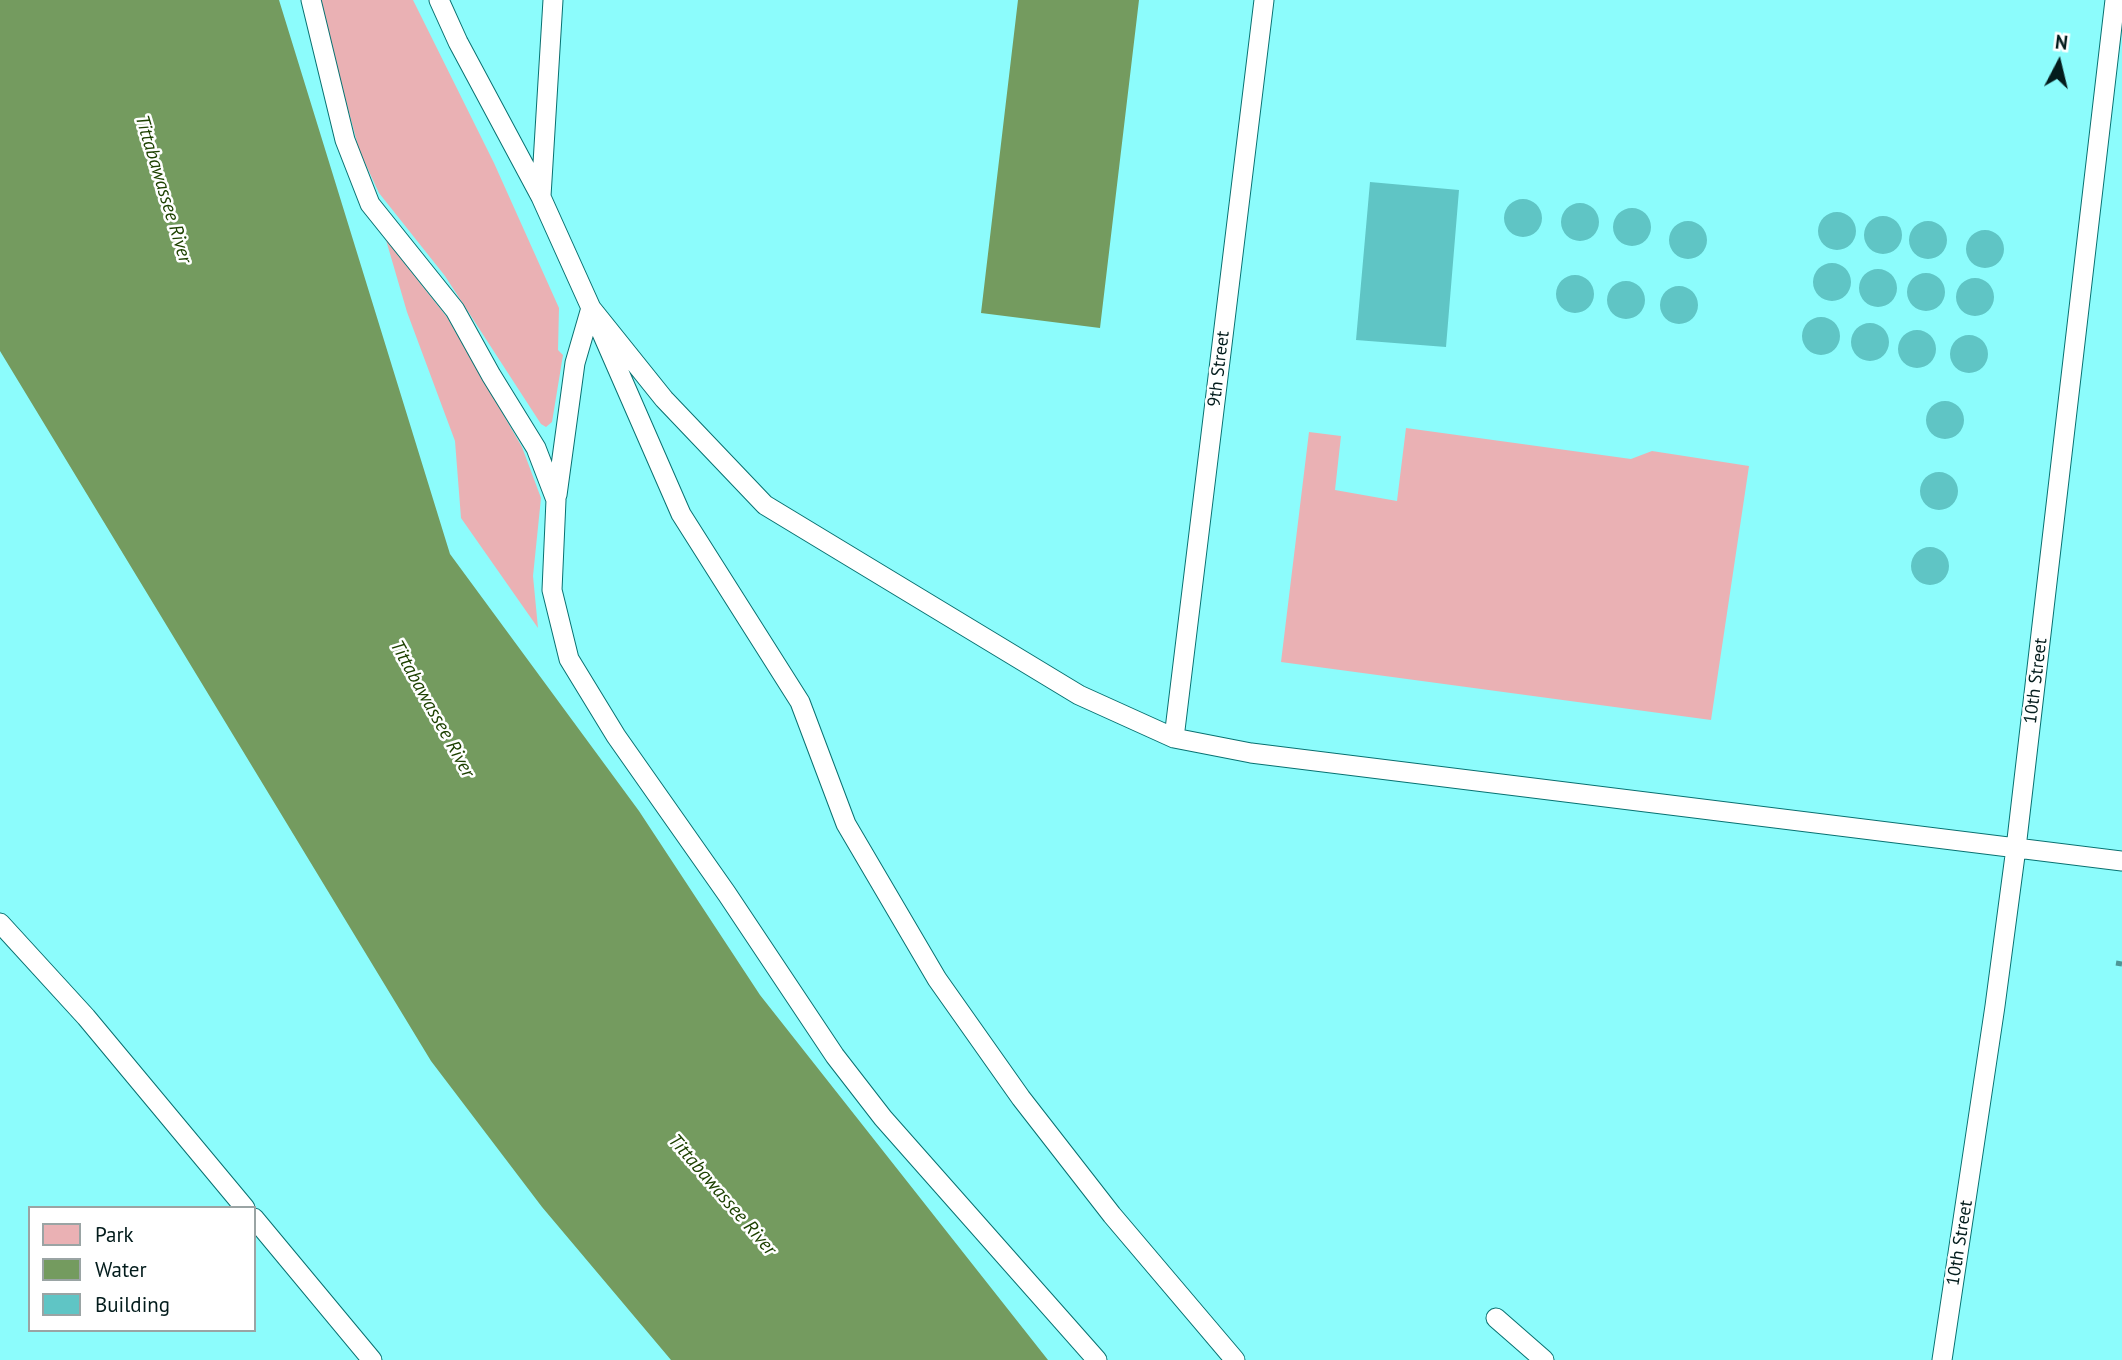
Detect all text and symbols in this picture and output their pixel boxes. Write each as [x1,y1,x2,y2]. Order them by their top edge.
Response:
north arrow [2024,28,2094,98]
text: N [2054,29,2069,55]
water label: Tittabawassee River [130,112,196,266]
street label: 9th Street [1204,330,1234,408]
water label: Tittabawassee River [385,636,479,782]
street label: 10th Street [2020,637,2052,725]
water label: Tittabawassee River [663,1130,781,1260]
street label: 10th Street [1943,1199,1977,1287]
legend [28,1206,256,1332]
text: Park [95,1221,134,1248]
text: Water [95,1256,147,1283]
text: Building [95,1291,170,1318]

